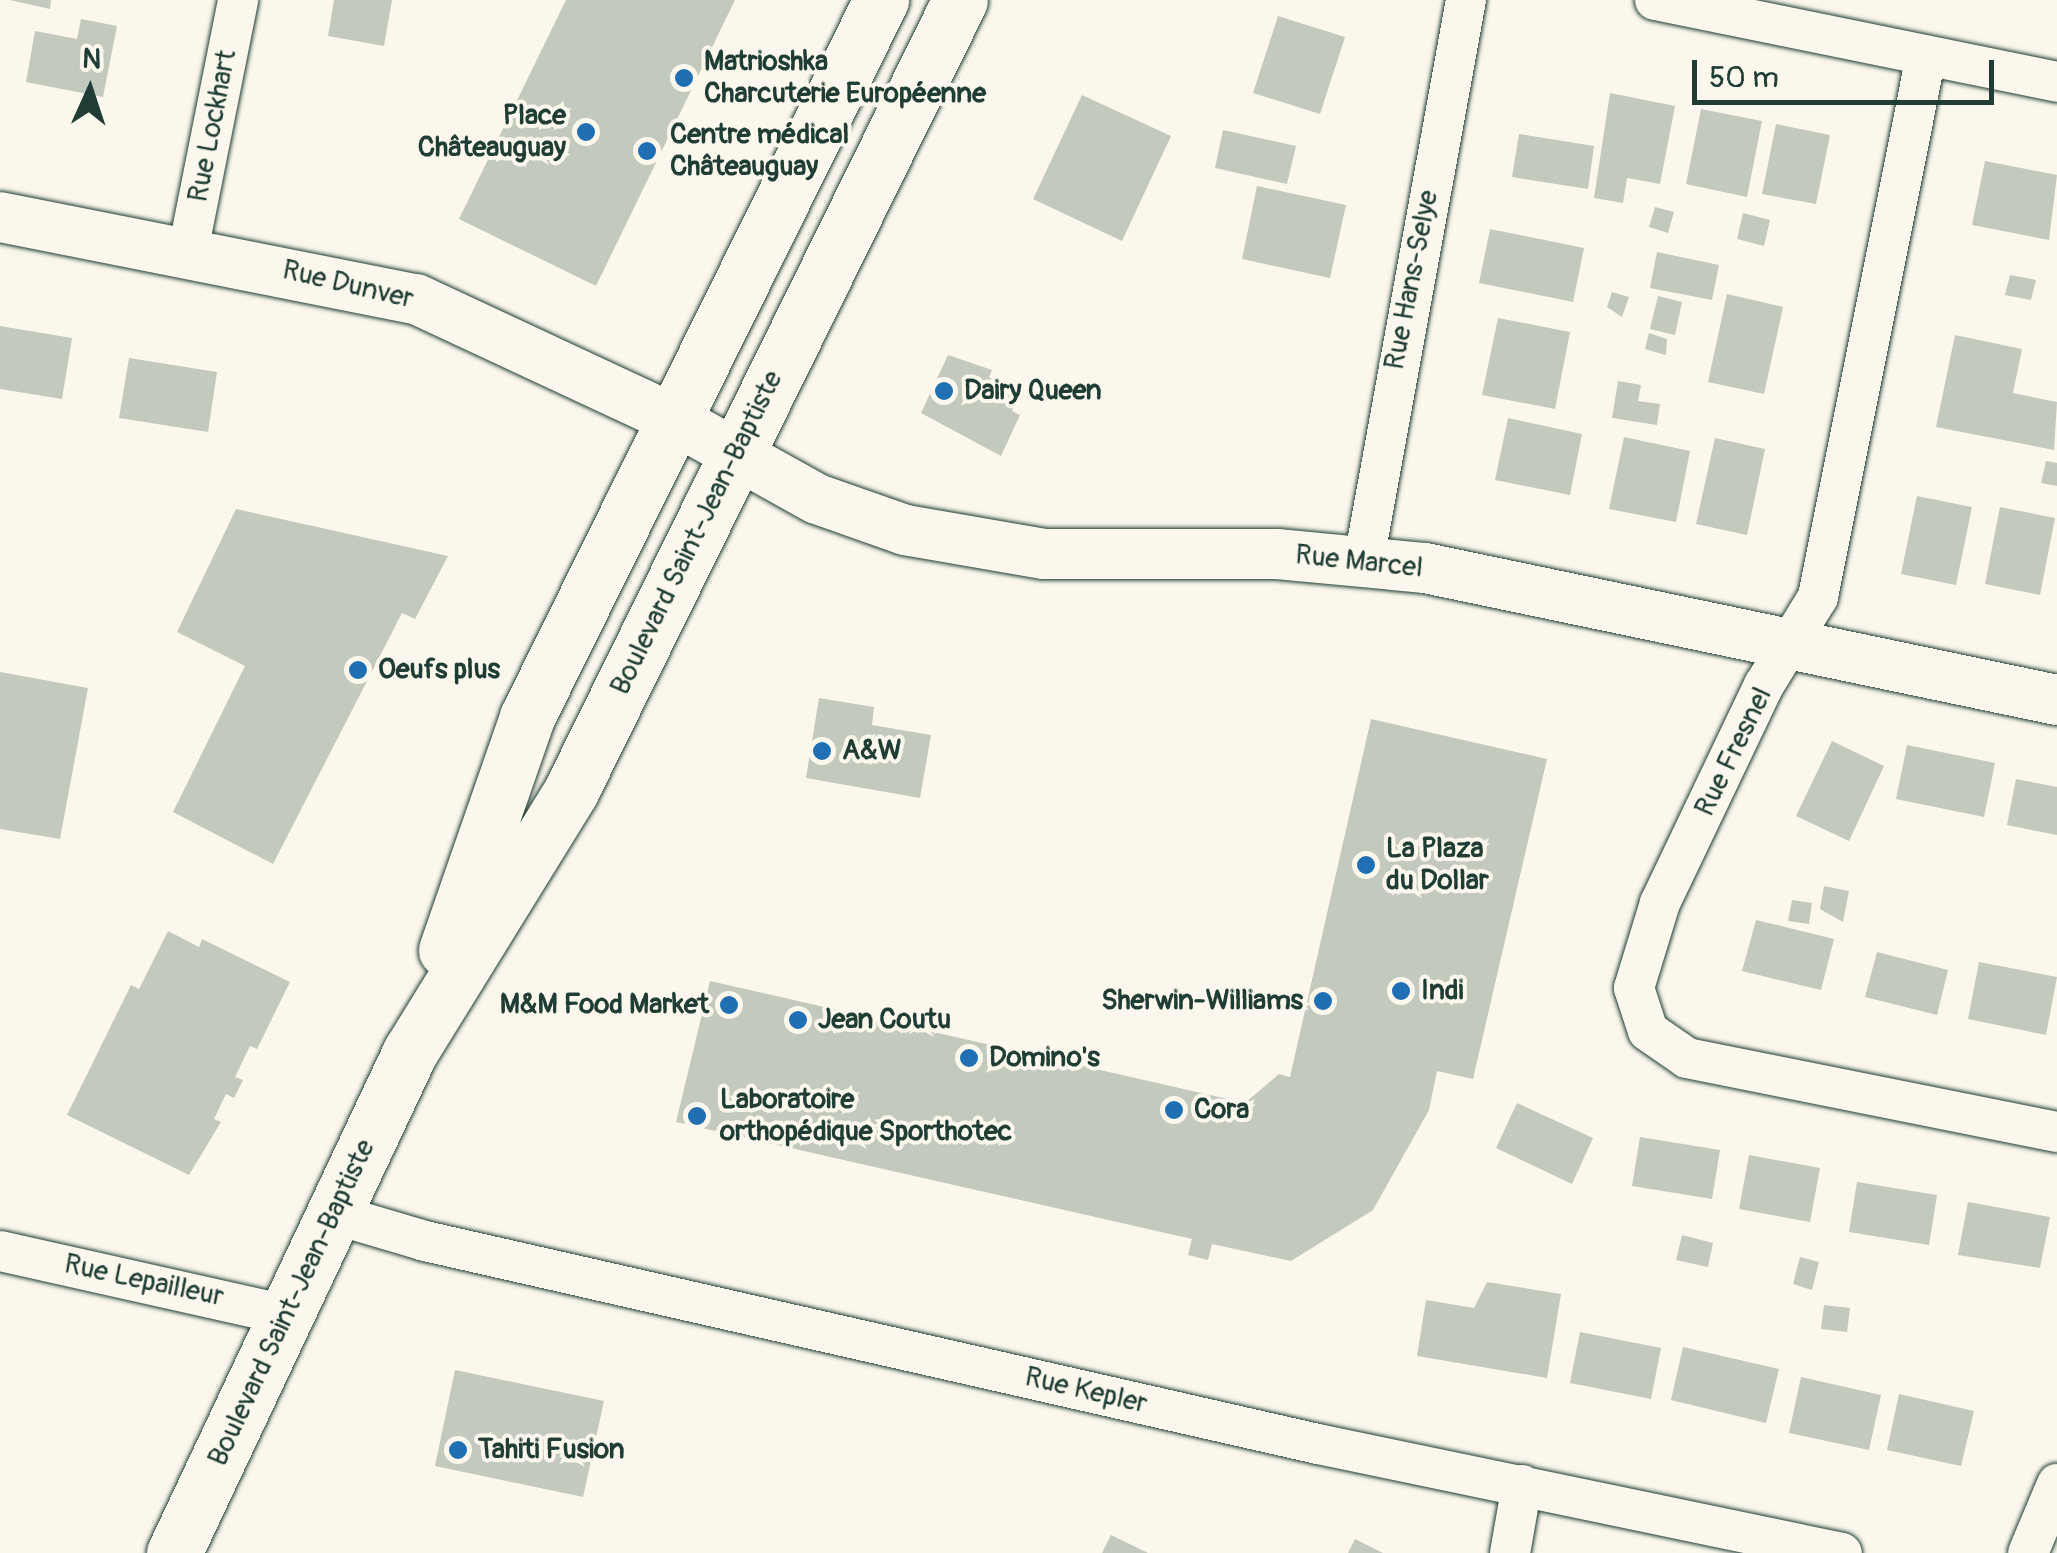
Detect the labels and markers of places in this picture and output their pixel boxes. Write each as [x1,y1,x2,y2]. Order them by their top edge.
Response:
place label: Matrioshka Charcuterie Européenne [704,45,986,111]
marker: Matrioshka Charcuterie Européenne [673,67,695,89]
place label: Place Châteauguay [418,99,566,165]
place label: Centre médical Châteauguay [670,118,849,184]
marker: Place Châteauguay [575,121,597,143]
marker: Centre médical Châteauguay [634,138,660,164]
place label: Dairy Queen [964,374,1102,408]
marker: Dairy Queen [933,380,955,402]
place label: Oeufs plus [378,653,500,687]
marker: Oeufs plus [347,659,369,681]
place label: A&W [842,734,902,768]
marker: A&W [811,740,833,762]
place label: La Plaza du Dollar [1386,832,1489,898]
marker: La Plaza du Dollar [1355,854,1377,876]
place label: Indi [1421,974,1463,1008]
marker: Indi [1390,980,1412,1002]
place label: Sherwin-Williams [1101,984,1303,1018]
place label: M&M Food Market [500,988,709,1022]
marker: Sherwin-Williams [1312,990,1334,1012]
marker: M&M Food Market [718,994,740,1016]
place label: Jean Coutu [818,1003,951,1037]
marker: Jean Coutu [787,1009,809,1031]
place label: Domino's [989,1041,1100,1075]
marker: Domino's [958,1047,980,1069]
place label: Laboratoire orthopédique Sporthotec [720,1083,1012,1149]
place label: Cora [1194,1093,1249,1127]
marker: Cora [1163,1099,1185,1121]
marker: Laboratoire orthopédique Sporthotec [684,1103,710,1129]
place label: Tahiti Fusion [478,1433,625,1467]
marker: Tahiti Fusion [447,1439,469,1461]

